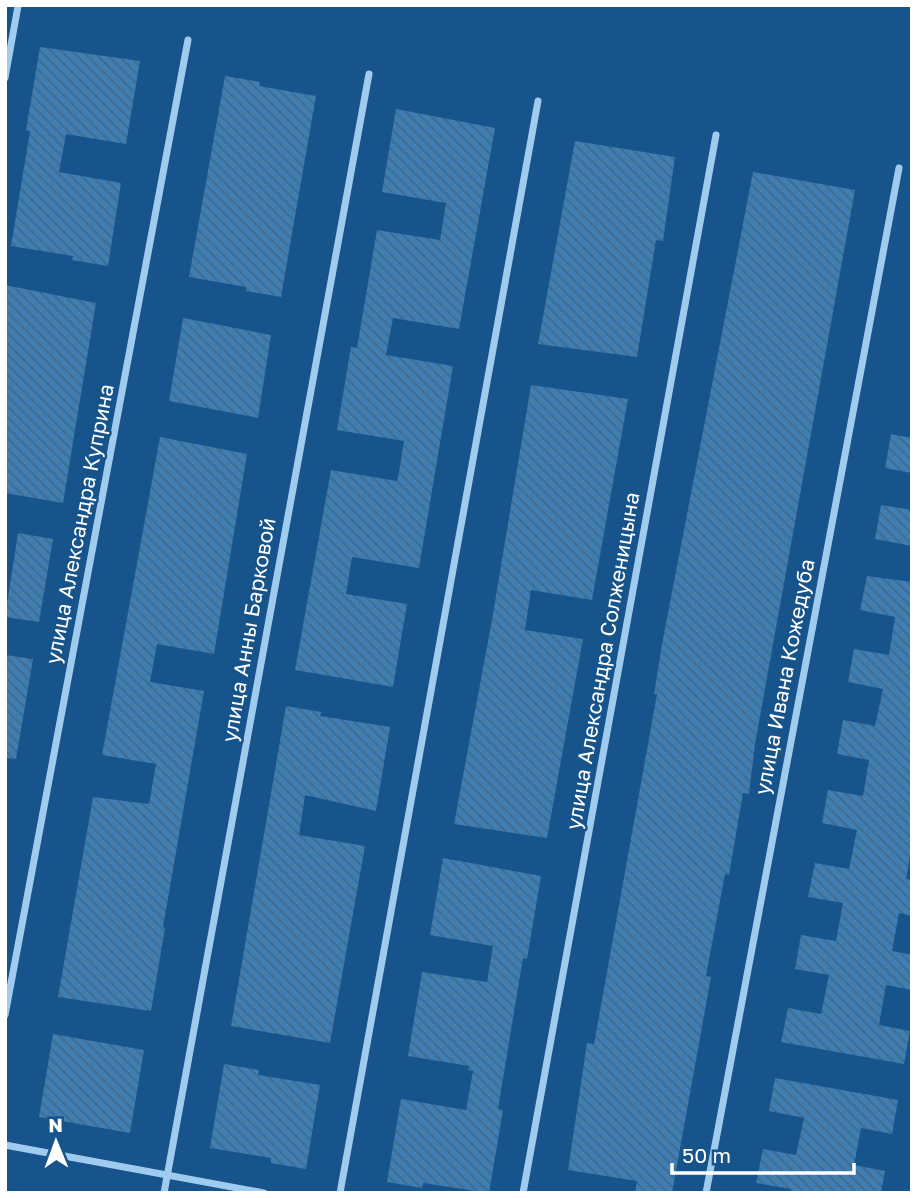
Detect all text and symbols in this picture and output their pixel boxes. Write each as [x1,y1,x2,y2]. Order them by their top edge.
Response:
street label: улица Александра Куприна [39,382,119,666]
street label: улица Александра Солженицына [559,490,645,832]
street label: улица Анны Барковой [215,516,281,744]
street label: улица Ивана Кожедуба [748,557,820,797]
north arrow [21,1107,91,1177]
text: N [48,1113,63,1136]
scale bar [672,1132,854,1176]
text: 50 m [682,1142,731,1168]

